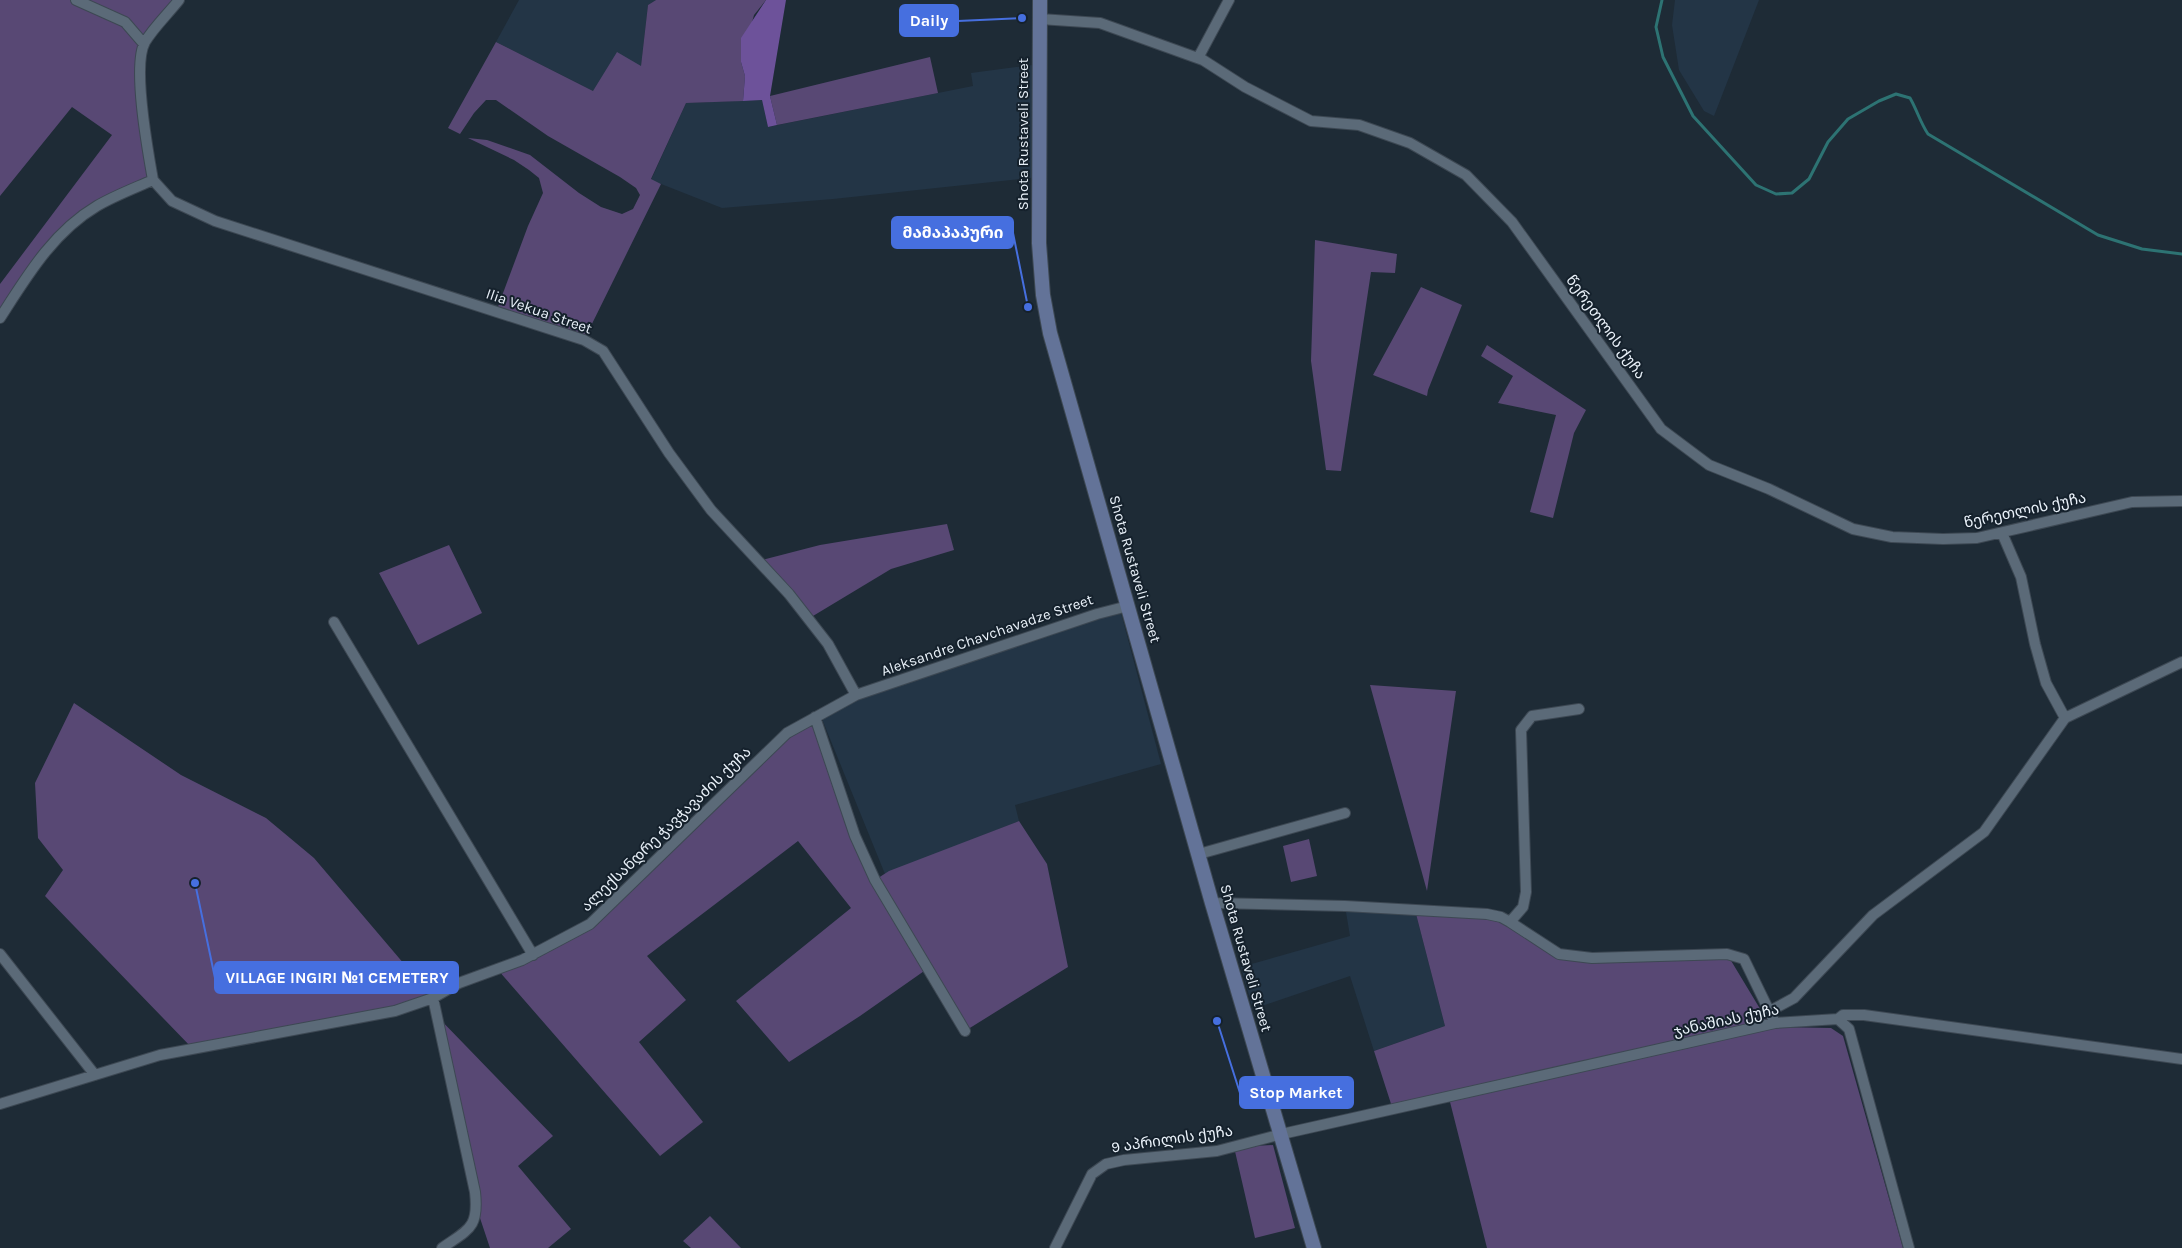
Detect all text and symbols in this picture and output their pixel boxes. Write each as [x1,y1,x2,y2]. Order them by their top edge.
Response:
callout: Daily [900,5,958,36]
text: Daily [910,11,948,30]
street label: Shota Rustaveli Street [1014,57,1032,210]
callout: მამაპაპური [892,217,1013,248]
text: მამაპაპური [903,223,1003,242]
street label: წერეთლის ქუჩა [1562,271,1650,383]
street label: Ilia Vekua Street [484,284,595,338]
street label: წერეთლის ქუჩა [1962,488,2088,532]
street label: Shota Rustaveli Street [1105,493,1165,645]
street label: Aleksandre Chavchavadze Street [879,590,1096,680]
street label: ალექსანდრე ჭავჭავაძის ქუჩა [577,743,755,915]
street label: Shota Rustaveli Street [1216,882,1276,1034]
callout: VILLAGE INGIRI №1 CEMETERY [215,962,458,993]
text: VILLAGE INGIRI №1 CEMETERY [225,968,449,987]
street label: ჯანაშიას ქუჩა [1671,1000,1781,1040]
callout: Stop Market [1240,1077,1353,1108]
text: Stop Market [1249,1083,1343,1102]
street label: 9 აპრილის ქუჩა [1110,1122,1234,1156]

